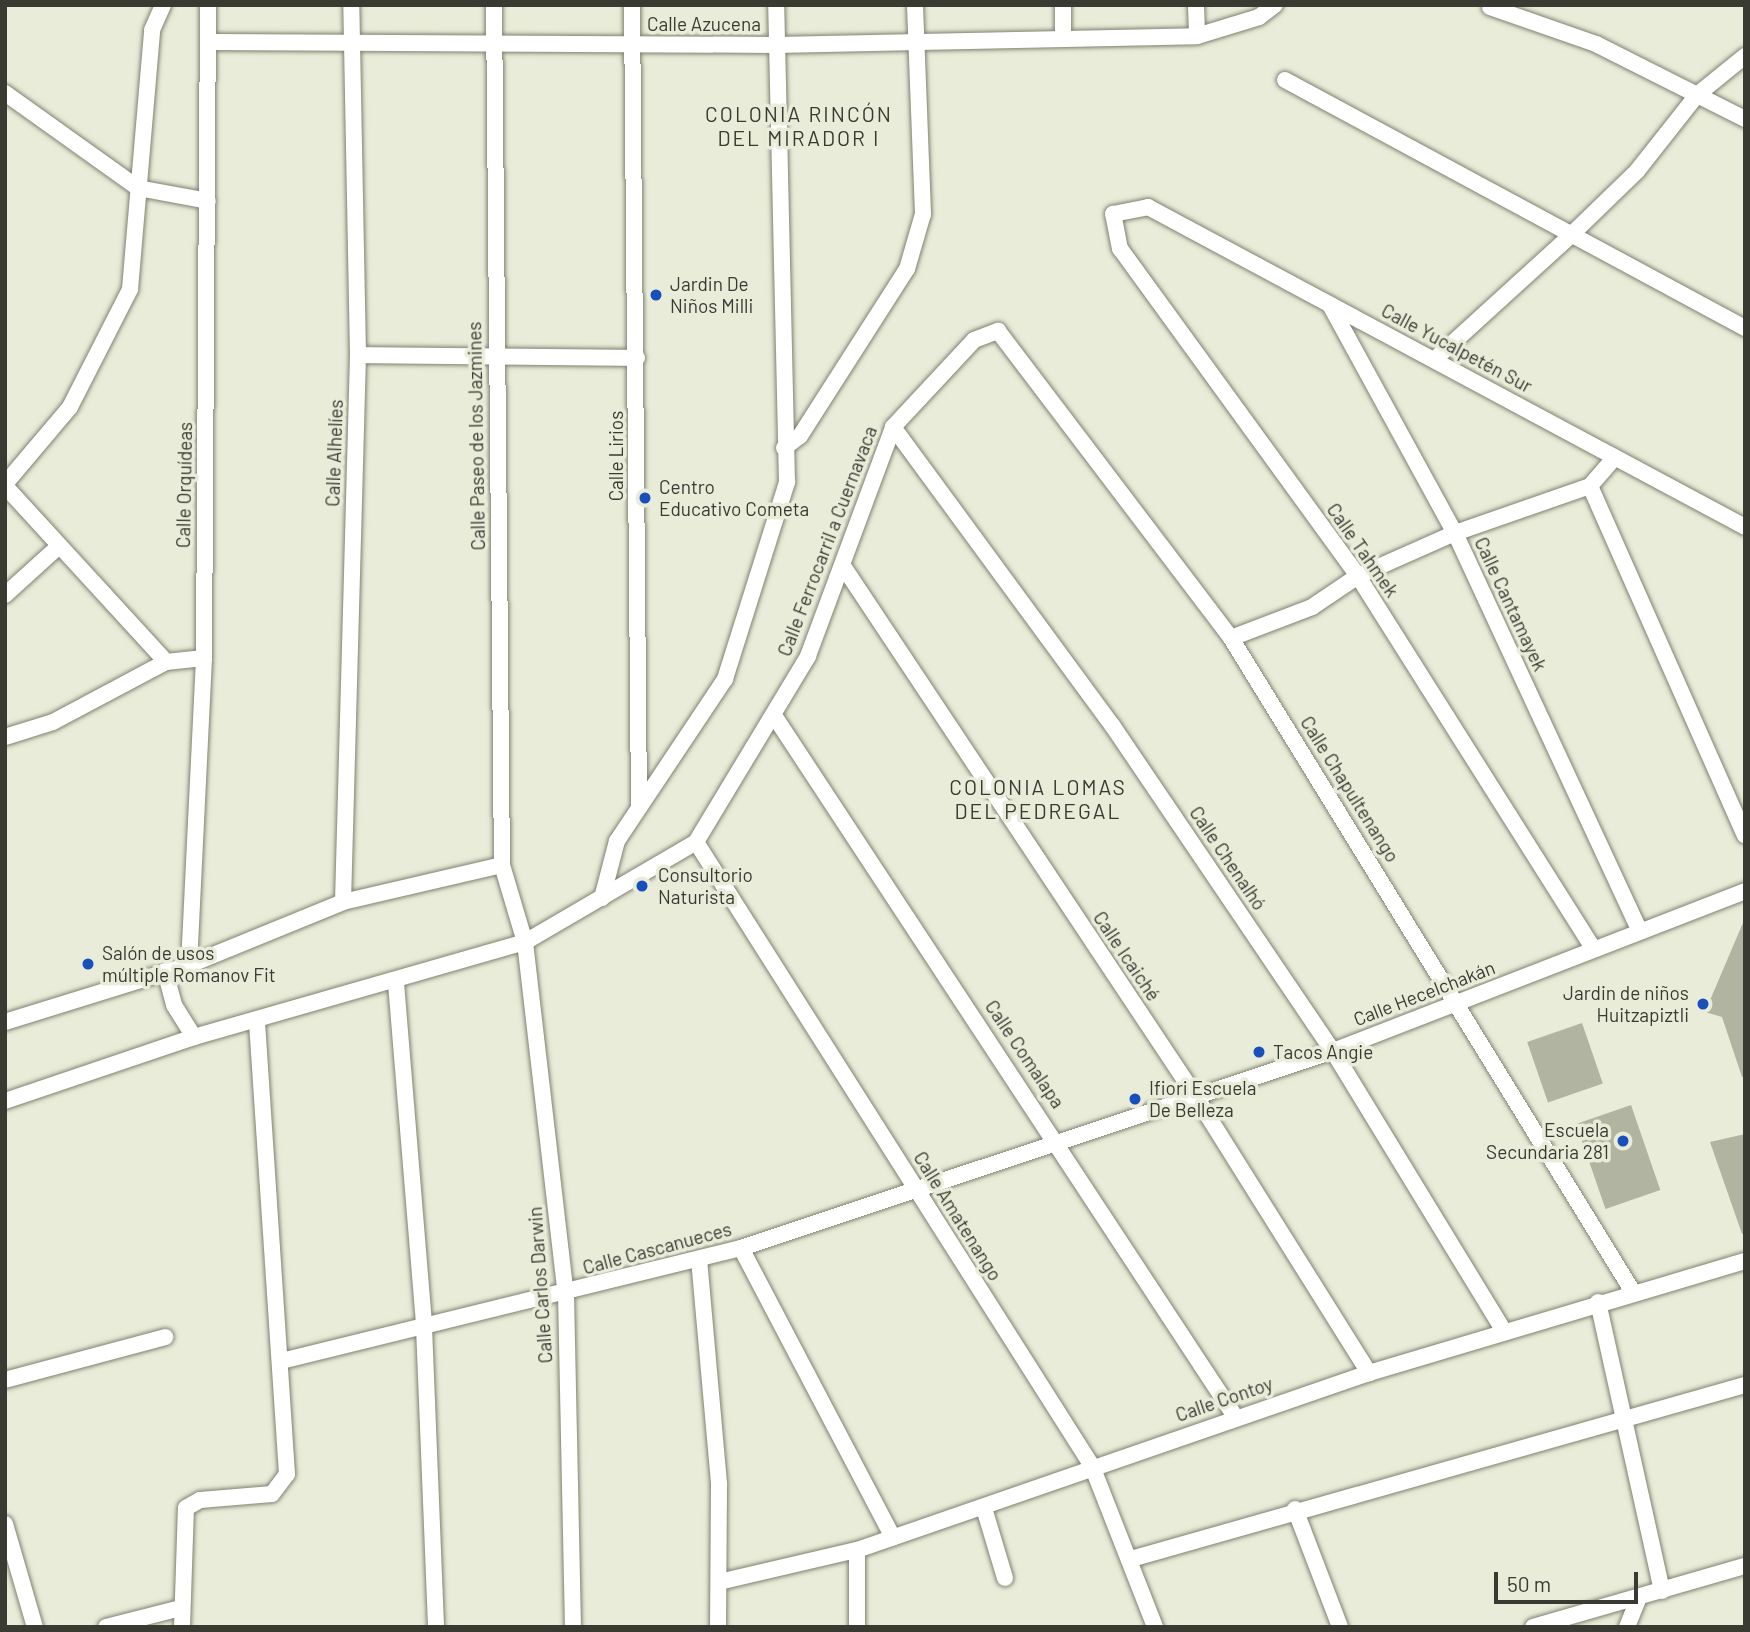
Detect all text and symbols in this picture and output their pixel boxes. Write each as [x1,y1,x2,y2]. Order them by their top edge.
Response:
street label: Calle Azucena [647,13,761,35]
district label: COLONIA RINCÓN DEL MIRADOR I [707,101,891,151]
place label: Jardin De Niños Milli [670,273,753,317]
marker: Jardin De Niños Milli [648,287,664,303]
street label: Calle Yucalpetén Sur [1378,299,1536,397]
street label: Calle Paseo de los Jazmines [463,321,489,551]
street label: Calle Alhelíes [321,399,347,507]
street label: Calle Lirios [605,411,627,501]
street label: Calle Orquídeas [172,422,196,548]
street label: Calle Ferrocarril a Cuernavaca [773,423,881,659]
place label: Centro Educativo Cometa [659,476,809,520]
marker: Centro Educativo Cometa [637,490,653,506]
street label: Calle Tahmek [1322,499,1404,601]
street label: Calle Cantamayek [1470,533,1552,675]
street label: Calle Chapultenango [1296,712,1404,866]
district label: COLONIA LOMAS DEL PEDREGAL [951,774,1125,824]
street label: Calle Chenalhó [1185,802,1271,914]
place label: Consultorio Naturista [658,864,753,908]
marker: Consultorio Naturista [632,876,652,896]
street label: Calle Icaiché [1089,907,1165,1005]
place label: Salón de usos múltiple Romanov Fit [102,942,276,986]
marker: Salón de usos múltiple Romanov Fit [80,956,96,972]
street label: Calle Hecelchakán [1350,956,1498,1030]
place label: Jardin de niños Huitzapiztli [1563,982,1689,1026]
street label: Calle Comalapa [981,996,1069,1112]
marker: Jardin de niños Huitzapiztli [1695,996,1711,1012]
place label: Tacos Angie [1273,1041,1373,1063]
marker: Tacos Angie [1251,1044,1267,1060]
place label: Ifiori Escuela De Belleza [1149,1077,1256,1121]
marker: Ifiori Escuela De Belleza [1127,1091,1143,1107]
place label: Escuela Secundaria 281 [1486,1119,1609,1163]
marker: Escuela Secundaria 281 [1615,1133,1631,1149]
street label: Calle Amatenango [909,1147,1007,1285]
street label: Calle Carlos Darwin [523,1206,557,1364]
street label: Calle Cascanueces [580,1217,734,1279]
street label: Calle Contoy [1172,1372,1276,1426]
scale bar [1498,1558,1642,1602]
text: 50 m [1507,1571,1551,1596]

